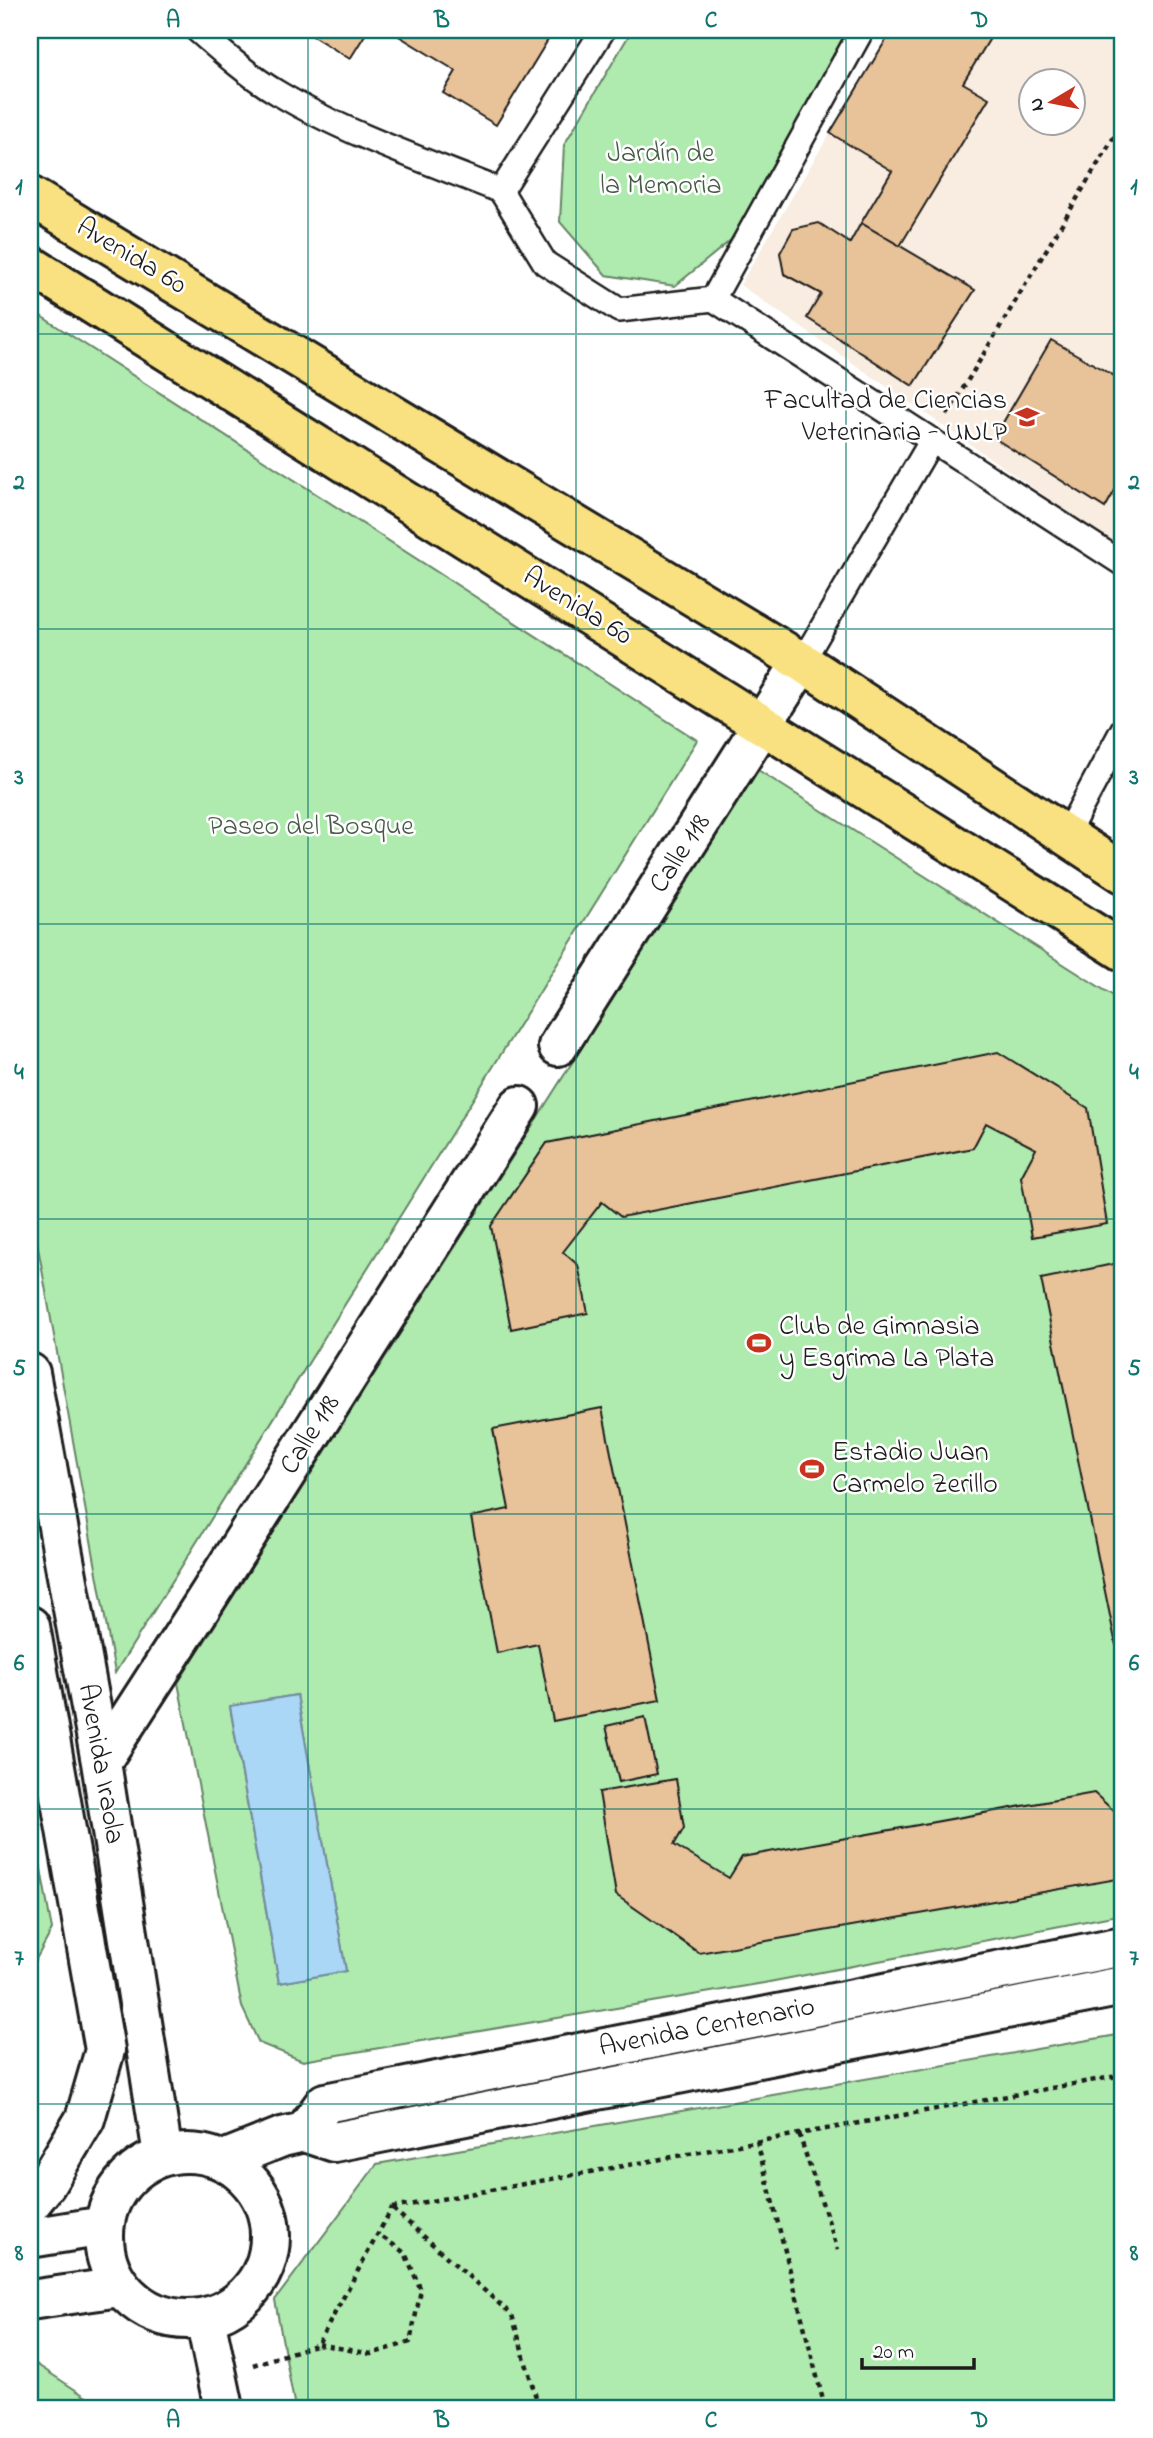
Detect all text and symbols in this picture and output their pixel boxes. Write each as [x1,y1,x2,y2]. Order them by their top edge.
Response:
text: A [166,5,180,38]
text: B [433,5,450,38]
text: C [705,5,718,38]
text: D [971,5,988,38]
north arrow [1016,66,1086,136]
text: N [1023,96,1052,113]
park label: Jardín de la Memoria [600,134,722,207]
text: 1 [15,172,23,205]
text: 1 [1130,172,1138,205]
street label: Avenida 60 [68,208,194,306]
place label: Facultad de Ciencias Veterinaria - UNLP [764,381,1007,454]
school or university icon: Facultad de Ciencias Veterinaria - UNLP [1013,403,1041,431]
text: 2 [12,467,25,500]
text: 2 [1127,467,1140,500]
street label: Avenida 60 [514,557,640,657]
text: 3 [13,762,24,795]
text: 3 [1128,762,1139,795]
street label: Calle 118 [640,806,722,902]
park label: Paseo del Bosque [208,807,414,848]
text: 4 [14,1057,24,1090]
text: 4 [1129,1057,1139,1090]
place label: Club de Gimnasia y Esgrima La Plata [779,1307,994,1380]
sports icon: Club de Gimnasia y Esgrima La Plata [745,1329,773,1357]
text: 5 [12,1353,26,1386]
text: 5 [1127,1353,1141,1386]
street label: Calle 118 [270,1387,352,1483]
place label: Estadio Juan Carmelo Zerillo [832,1433,998,1506]
sports icon: Estadio Juan Carmelo Zerillo [798,1455,826,1483]
text: 6 [14,1648,25,1681]
text: 6 [1129,1648,1140,1681]
street label: Avenida Iraola [66,1681,134,1847]
text: 7 [14,1943,24,1976]
text: 7 [1129,1943,1139,1976]
street label: Avenida Centenario [596,1987,818,2069]
text: 8 [14,2238,24,2271]
text: 8 [1129,2238,1139,2271]
scale bar [862,2326,974,2370]
text: 20 m [873,2338,914,2368]
text: A [166,2405,180,2438]
text: B [433,2405,450,2438]
text: C [705,2405,718,2438]
text: D [971,2405,988,2438]

